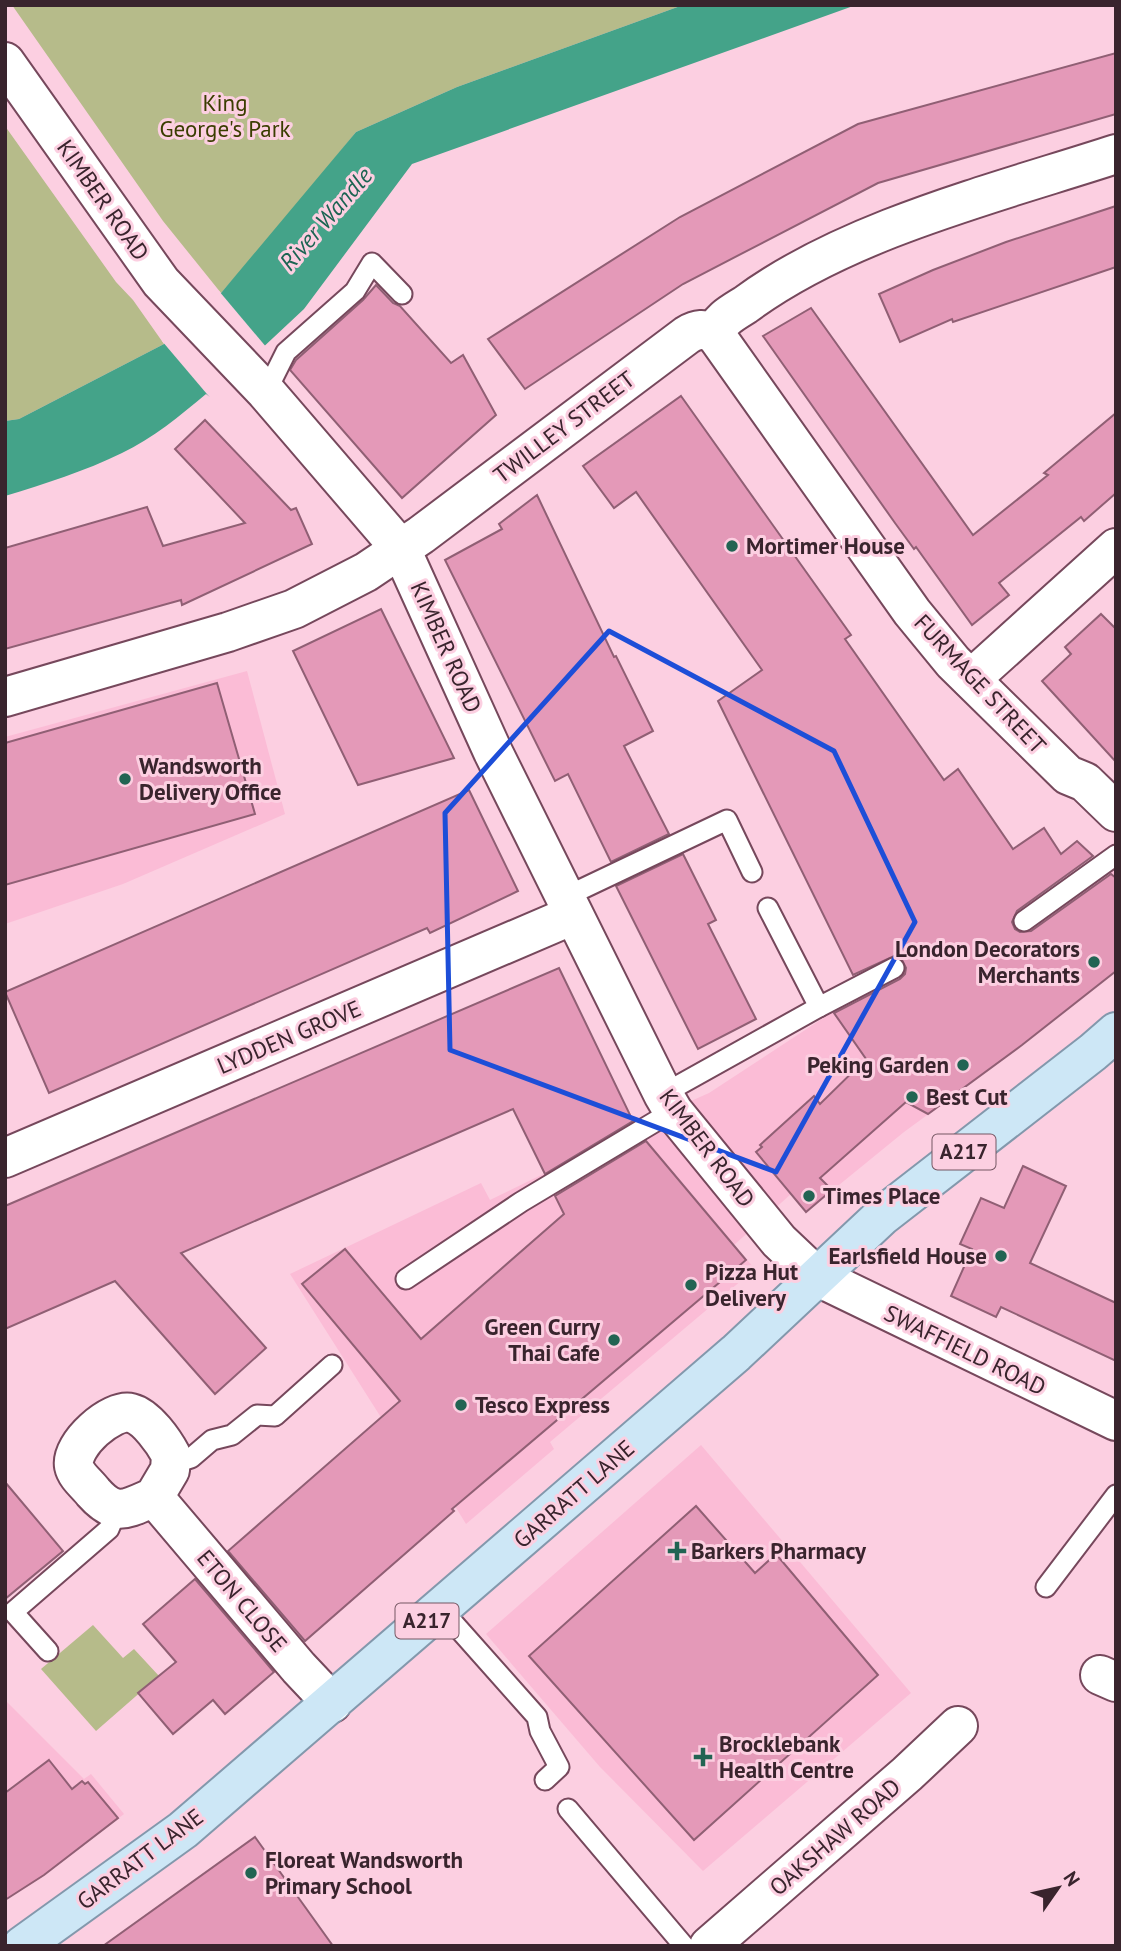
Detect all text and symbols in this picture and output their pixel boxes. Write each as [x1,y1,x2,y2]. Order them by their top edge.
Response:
park label: King George's Park [159,88,291,143]
street label: KIMBER ROAD [51,134,156,266]
water label: River Wandle [272,161,379,277]
street label: TWILLEY STREET [487,364,640,489]
place label: Mortimer House [746,531,905,560]
marker: Mortimer House [724,538,740,554]
street label: KIMBER ROAD [405,577,488,717]
street label: FURMAGE STREET [908,608,1053,760]
place label: Wandsworth Delivery Office [139,751,282,806]
marker: Wandsworth Delivery Office [117,771,133,787]
place label: London Decorators Merchants [895,934,1080,989]
marker: London Decorators Merchants [1086,954,1102,970]
street label: LYDDEN GROVE [212,993,365,1080]
place label: Peking Garden [807,1050,949,1079]
marker: Peking Garden [955,1057,971,1073]
place label: Best Cut [926,1082,1008,1111]
street label: KIMBER ROAD [653,1083,761,1213]
marker: Best Cut [904,1089,920,1105]
road number: A217 [932,1134,996,1170]
place label: Times Place [823,1181,941,1210]
marker: Times Place [801,1188,817,1204]
place label: Earlsfield House [829,1241,987,1270]
marker: Earlsfield House [993,1248,1009,1264]
place label: Pizza Hut Delivery [705,1257,798,1312]
marker: Pizza Hut Delivery [683,1277,699,1293]
street label: SWAFFIELD ROAD [880,1298,1051,1401]
place label: Green Curry Thai Cafe [484,1312,601,1367]
marker: Green Curry Thai Cafe [606,1332,622,1348]
place label: Tesco Express [475,1390,610,1419]
marker: Tesco Express [453,1397,469,1413]
street label: GARRATT LANE [507,1433,640,1554]
place label: Barkers Pharmacy [691,1536,867,1565]
street label: ETON CLOSE [191,1543,294,1658]
marker: Barkers Pharmacy [669,1543,685,1559]
road number: A217 [396,1604,458,1638]
place label: Brocklebank Health Centre [719,1729,854,1784]
marker: Brocklebank Health Centre [693,1747,713,1767]
street label: OAKSHAW ROAD [763,1772,906,1901]
street label: GARRATT LANE [71,1802,209,1916]
place label: Floreat Wandsworth Primary School [265,1845,463,1900]
north arrow [1023,1853,1093,1923]
marker: Floreat Wandsworth Primary School [243,1865,259,1881]
text: N [1059,1867,1086,1890]

